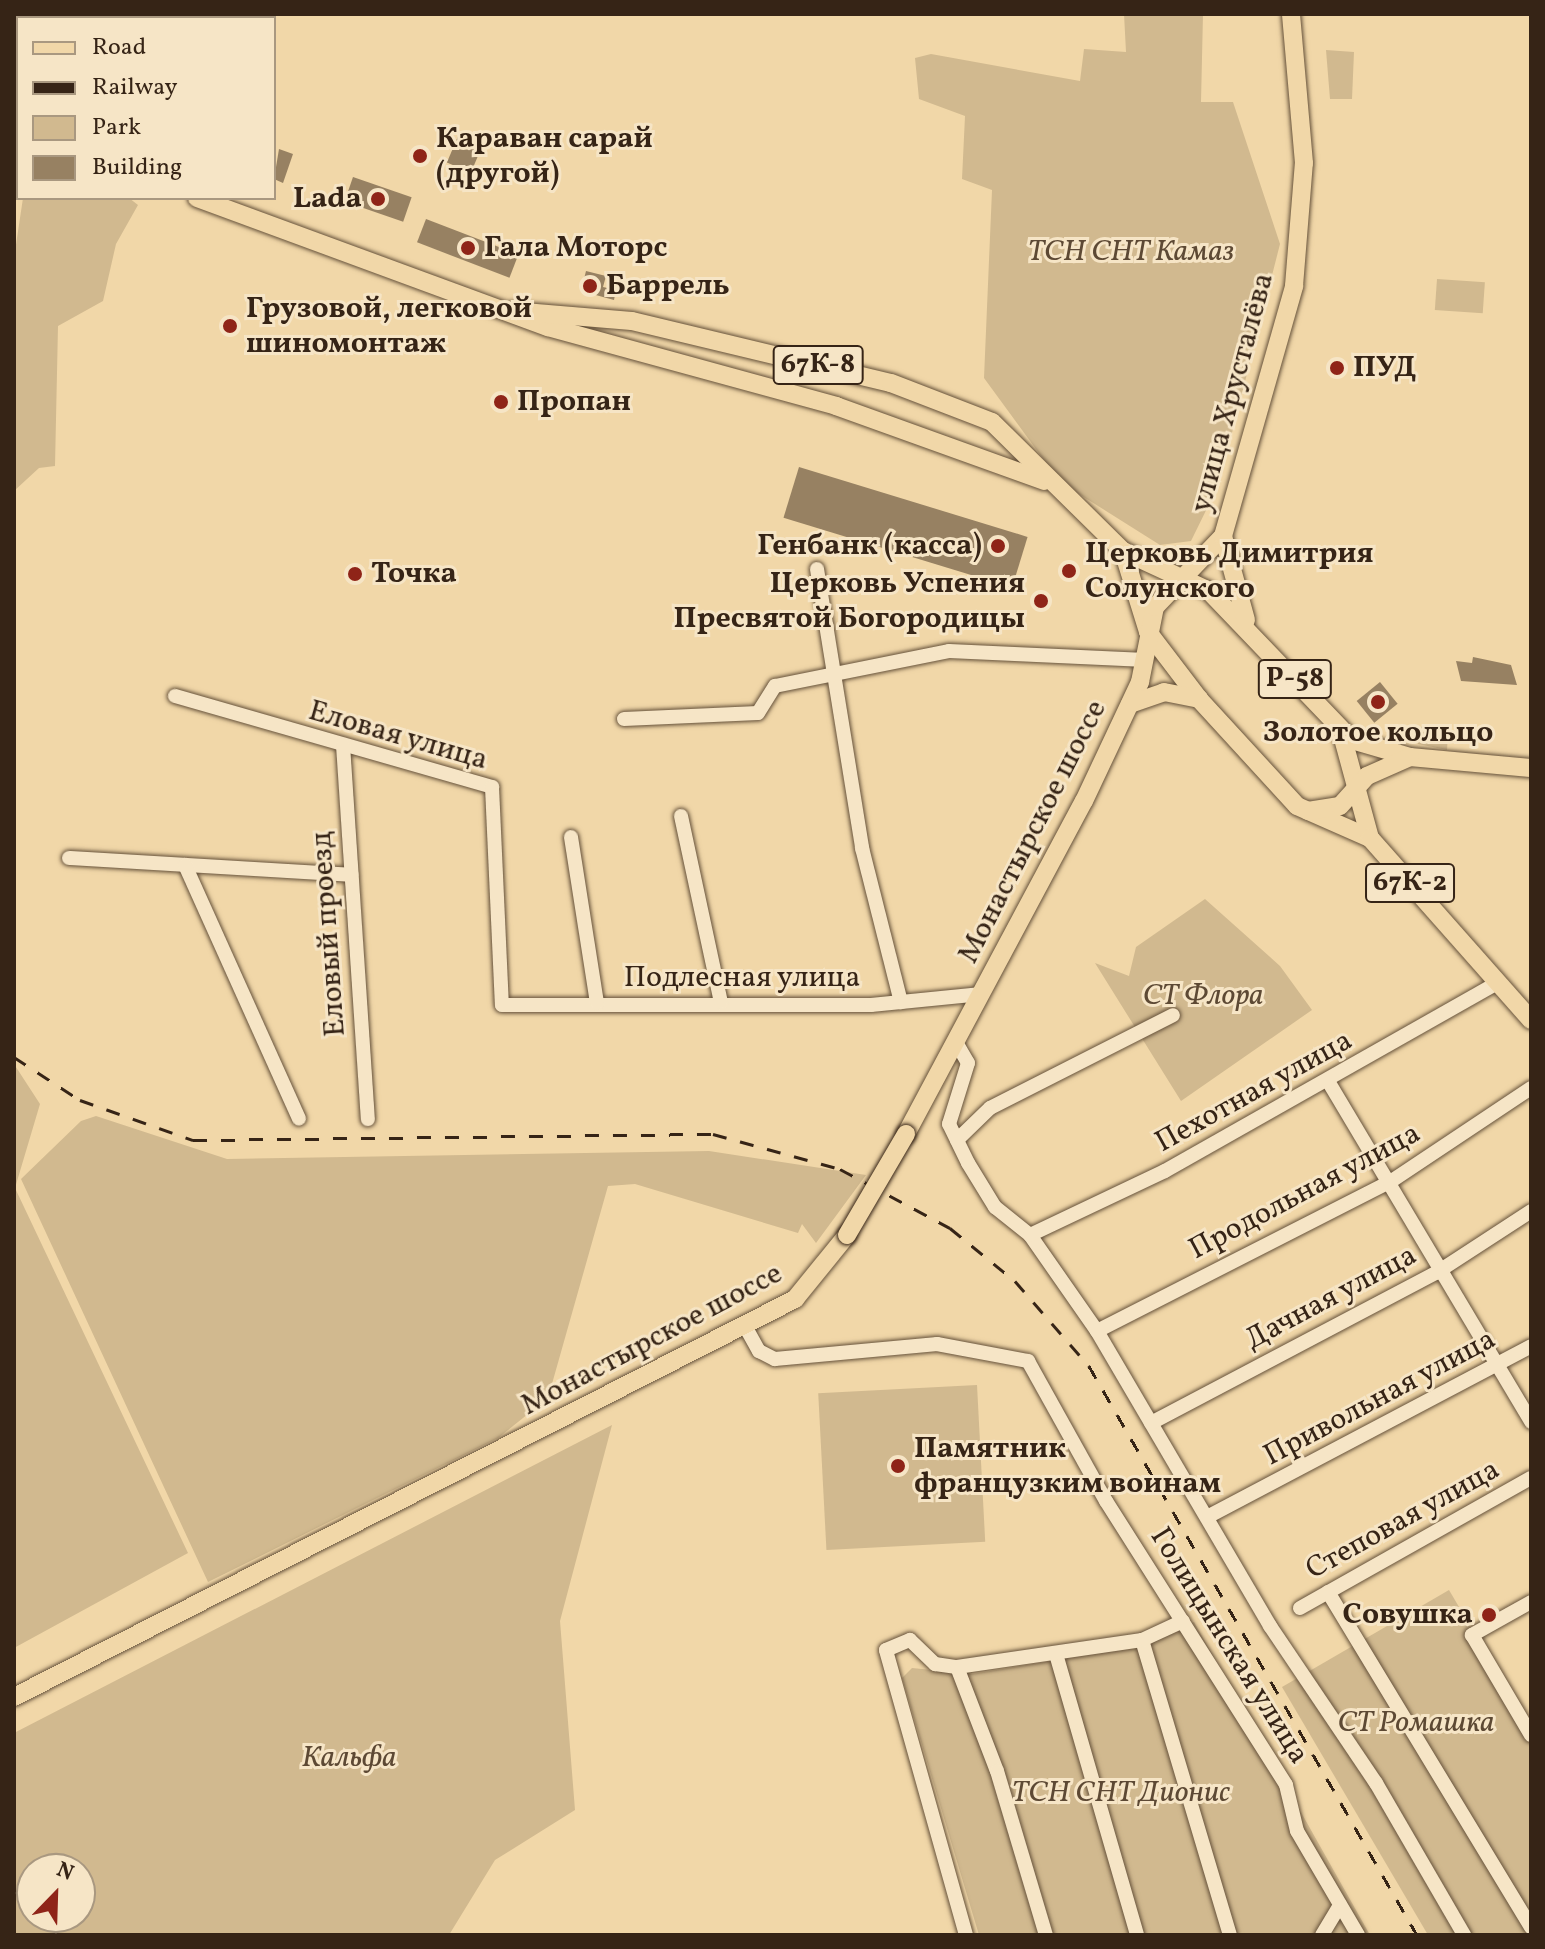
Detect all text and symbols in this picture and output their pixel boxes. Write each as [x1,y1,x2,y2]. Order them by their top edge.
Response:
legend [16,16,276,200]
text: Road [92,31,146,65]
text: Railway [92,71,178,105]
text: Park [92,111,141,145]
place label: Караван сарай (другой) [436,121,653,192]
marker: Караван сарай (другой) [411,147,429,165]
text: Building [92,151,182,185]
place label: Lada [293,181,362,217]
marker: Lada [369,190,387,208]
place label: Гала Моторс [484,230,667,266]
park label: ТСН СНТ Камаз [1028,234,1234,270]
marker: Гала Моторс [459,239,477,257]
place label: Баррель [606,268,730,304]
street label: улица Хрусталёва [1184,269,1282,517]
marker: Баррель [581,277,599,295]
place label: Грузовой, легковой шиномонтаж [246,291,532,362]
marker: Грузовой, легковой шиномонтаж [221,317,239,335]
road number: 67К-8 [772,341,864,389]
place label: ПУД [1353,350,1417,386]
marker: ПУД [1328,359,1346,377]
place label: Пропан [517,384,631,420]
marker: Пропан [492,393,510,411]
place label: Генбанк (касса) [757,528,982,564]
place label: Церковь Димитрия Солунского [1085,536,1374,606]
marker: Генбанк (касса) [989,537,1007,555]
place label: Точка [371,556,457,592]
marker: Церковь Димитрия Солунского [1060,562,1078,580]
marker: Точка [346,565,364,583]
place label: Церковь Успения Пресвятой Богородицы [674,566,1025,636]
marker: Церковь Успения Пресвятой Богородицы [1032,592,1050,610]
road number: Р-58 [1257,655,1333,703]
street label: Еловая улица [304,693,492,779]
marker: Золотое кольцо [1369,693,1387,711]
street label: Монастырское шоссе [951,694,1115,970]
place label: Золотое кольцо [1263,715,1493,751]
street label: Еловый проезд [304,830,354,1038]
road number: 67К-2 [1364,859,1456,907]
street label: Подлесная улица [623,960,861,996]
park label: СТ Флора [1143,978,1263,1014]
street label: Пехотная улица [1149,1023,1359,1161]
street label: Продольная улица [1183,1116,1427,1268]
street label: Дачная улица [1239,1238,1423,1358]
street label: Монастырское шоссе [515,1256,789,1424]
street label: Привольная улица [1258,1322,1502,1474]
place label: Памятник французким воинам [914,1431,1221,1502]
street label: Степовая улица [1300,1452,1506,1588]
marker: Памятник французким воинам [889,1457,907,1475]
street label: Голицынская улица [1141,1521,1317,1771]
place label: Совушка [1343,1597,1473,1633]
marker: Совушка [1480,1606,1498,1624]
park label: СТ Ромашка [1337,1705,1495,1741]
park label: Кальфа [302,1740,396,1776]
park label: ТСН СНТ Дионис [1012,1775,1230,1811]
north arrow [16,1853,96,1933]
text: N [51,1855,78,1890]

